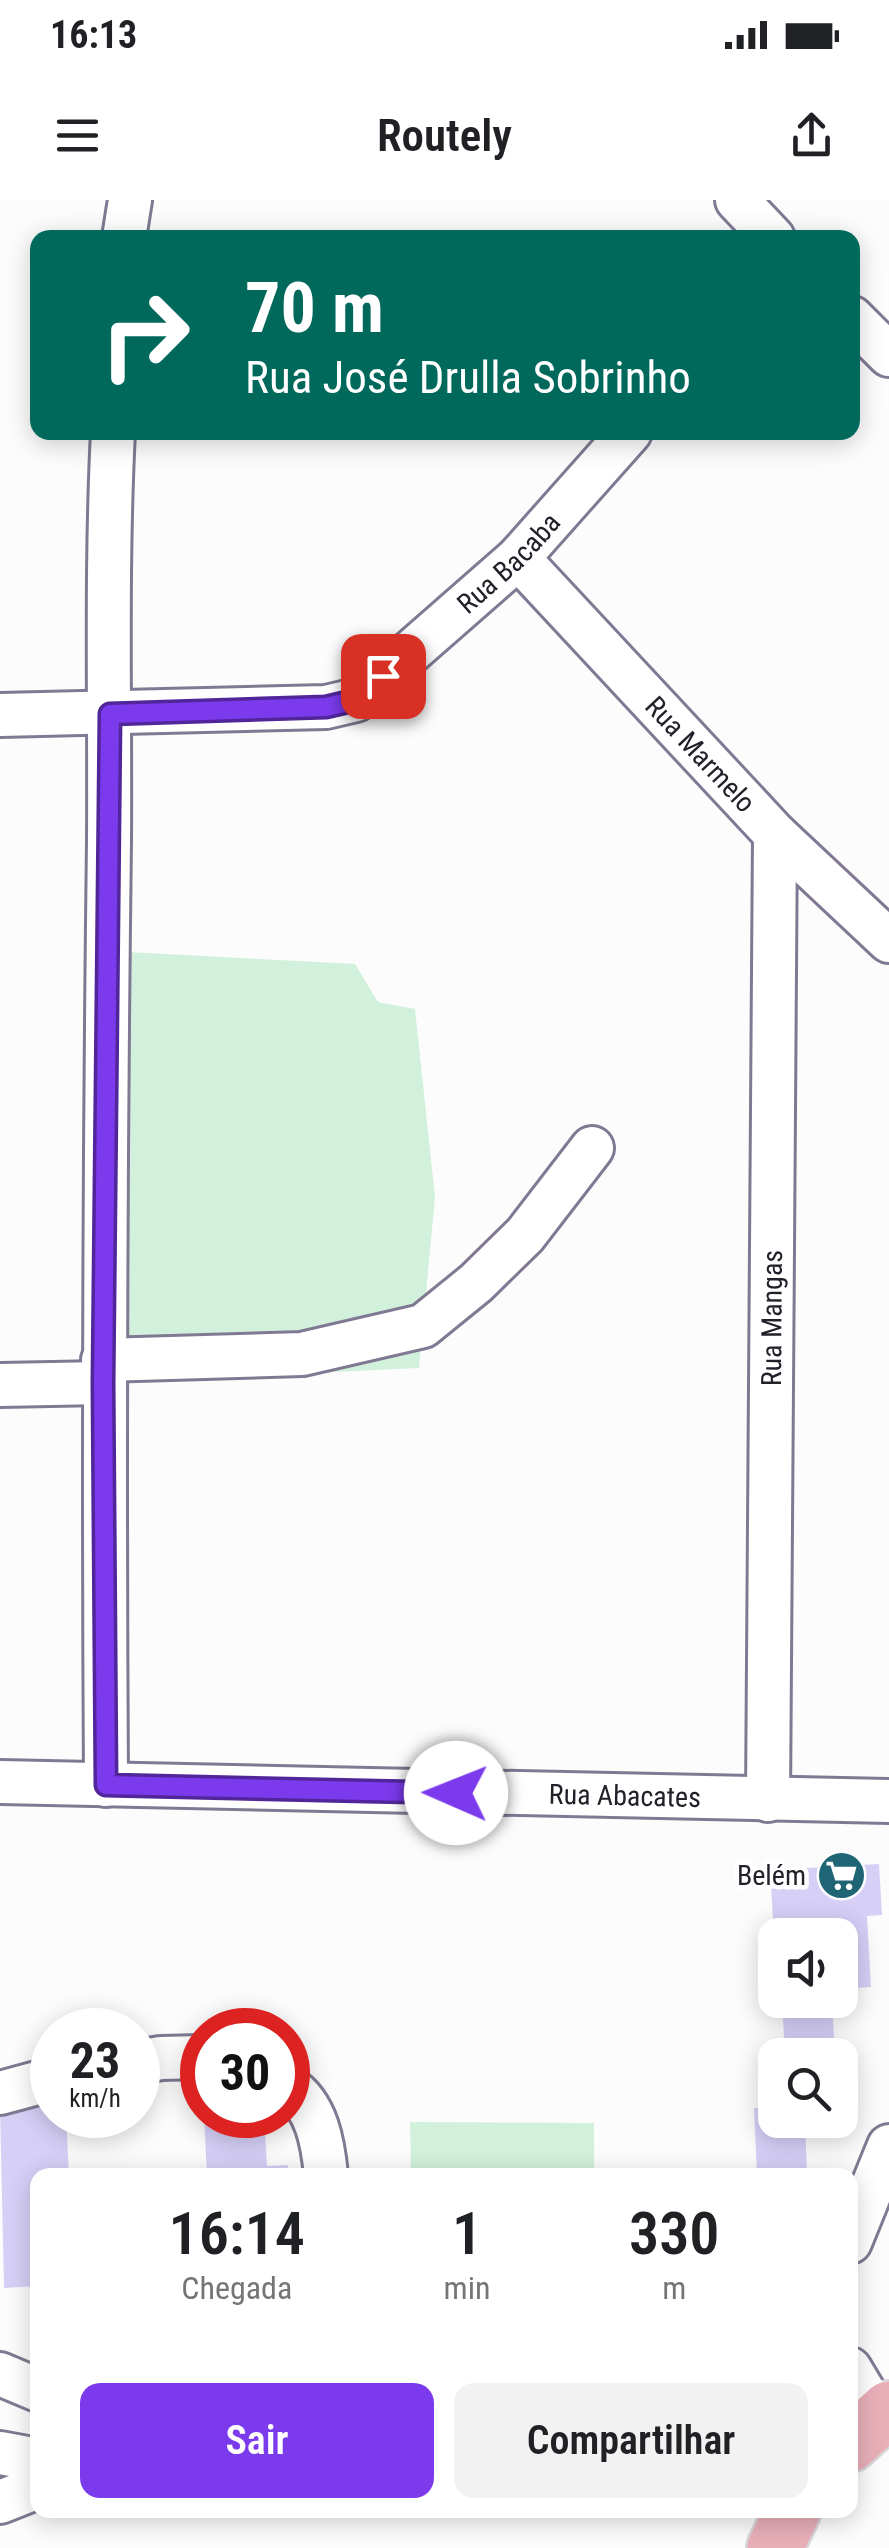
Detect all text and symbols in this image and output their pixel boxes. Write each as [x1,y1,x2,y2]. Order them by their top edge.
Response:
text: 16:13 [50,13,137,57]
icon: menu [50,108,105,163]
icon: share [784,108,839,163]
text: Routely [377,109,512,162]
text: 70 m [245,267,384,349]
icon: right [80,270,210,400]
text: Rua José Drulla Sobrinho [245,351,691,404]
street label: Rua Bacaba [451,506,567,621]
pin [341,634,426,719]
icon: arrive [356,649,411,704]
street label: Rua Marmelo [638,690,762,819]
street label: Rua Mangas [755,1250,789,1386]
position arrow [404,1741,508,1845]
street label: Rua Abacates [548,1778,701,1814]
supermarket icon: Belém [815,1849,867,1901]
place label: Belém [737,1859,806,1892]
map controls [758,1918,858,2138]
button: sound [758,1918,858,2018]
speed limit sign: 30 [180,2008,310,2138]
text: 23 [70,2032,120,2090]
button: search [758,2038,858,2138]
text: km/h [69,2084,121,2113]
text: 16:14 [168,2198,305,2269]
text: 1 [452,2198,482,2269]
text: 330 [629,2198,719,2269]
text: Chegada [181,2269,292,2307]
text: min [444,2269,490,2307]
text: m [662,2269,686,2307]
button: Sair [80,2383,434,2498]
button: Compartilhar [454,2383,808,2498]

